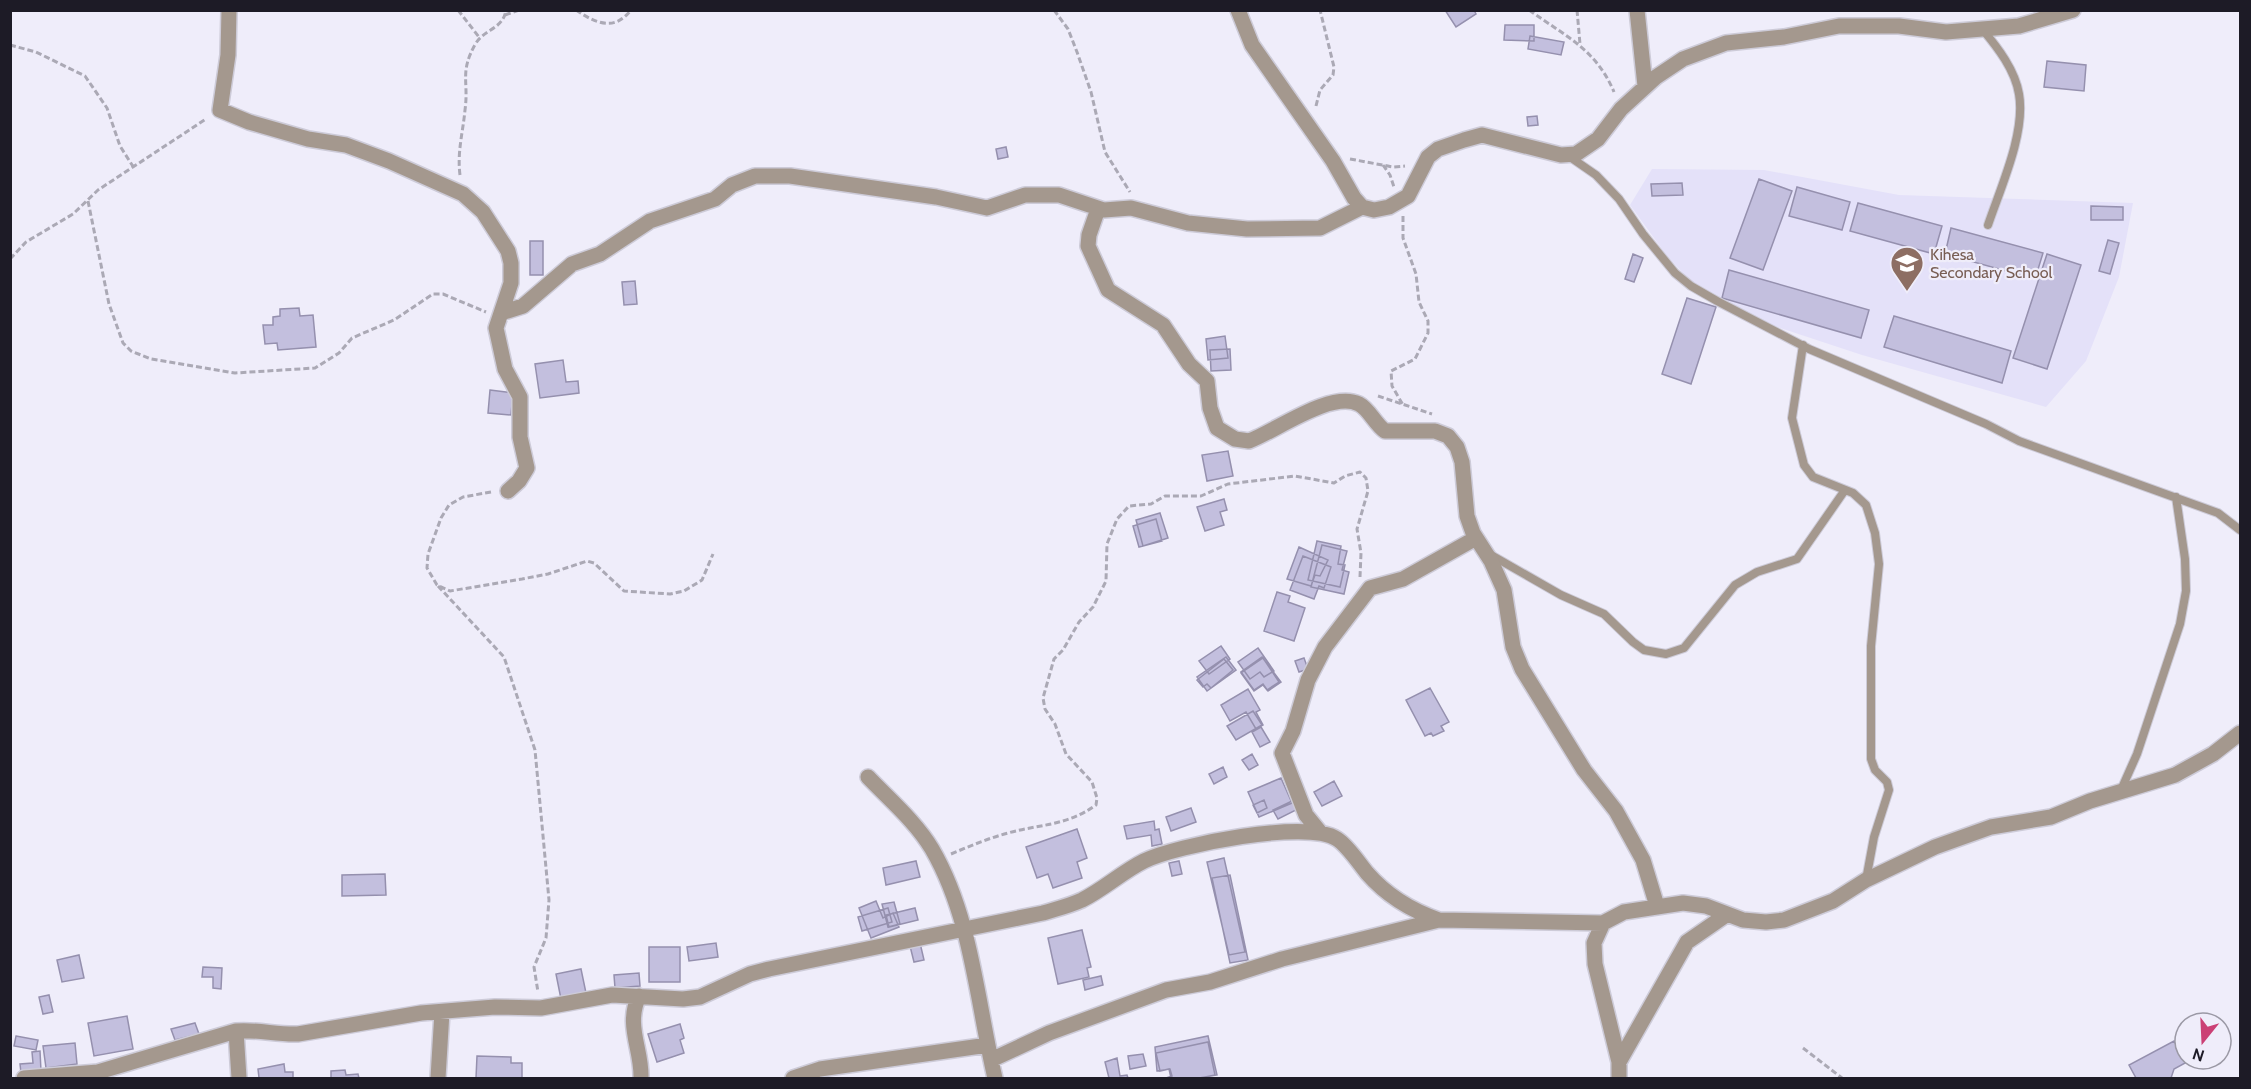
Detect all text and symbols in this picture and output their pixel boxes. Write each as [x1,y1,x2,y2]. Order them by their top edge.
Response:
school or university icon: Kihesa Secondary School [1889,245,1925,292]
place label: Kihesa Secondary School [1930,245,2053,282]
north arrow [2173,1011,2233,1071]
text: N [2190,1044,2207,1066]

